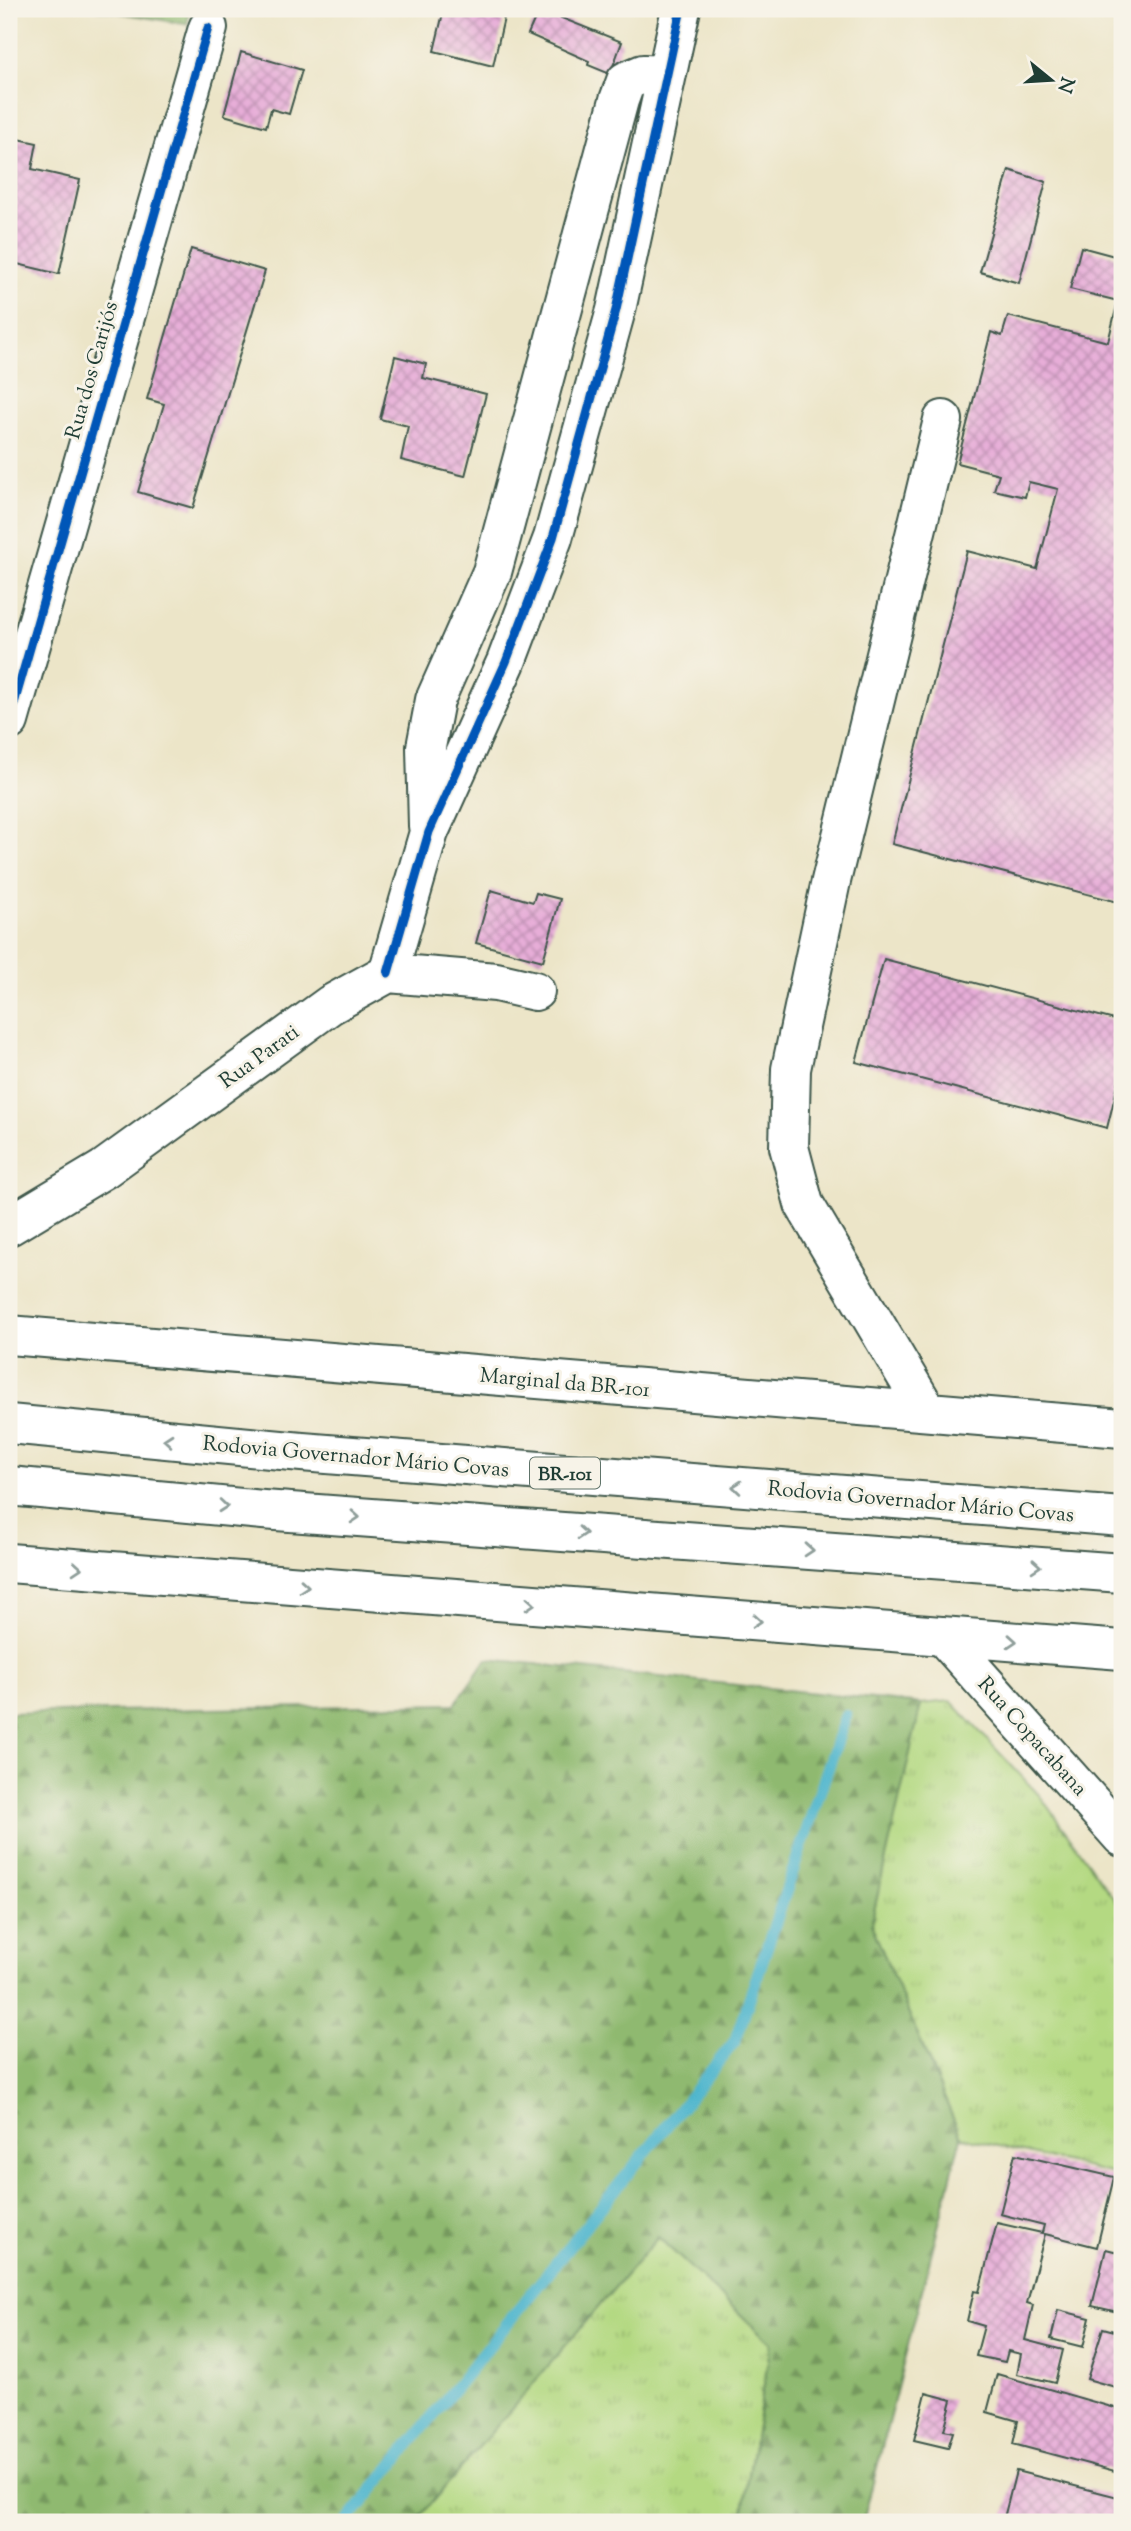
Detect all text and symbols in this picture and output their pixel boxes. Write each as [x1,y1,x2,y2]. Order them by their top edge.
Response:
north arrow [1016,46,1086,116]
text: N [1050,73,1080,96]
street label: Rua dos Carijós [59,298,127,443]
street label: Rua Parati [214,1018,306,1097]
street label: Marginal da BR-101 [478,1362,651,1406]
street label: Rodovia Governador Mário Covas [201,1430,510,1486]
one-way arrow [162,1433,173,1448]
road number: BR-101 [530,1457,600,1488]
street label: Rodovia Governador Mário Covas [766,1475,1075,1531]
one-way arrow [731,1480,742,1495]
one-way arrow [218,1498,229,1513]
one-way arrow [350,1509,361,1524]
one-way arrow [577,1525,588,1540]
one-way arrow [804,1542,815,1557]
one-way arrow [1031,1558,1042,1573]
one-way arrow [72,1560,83,1575]
one-way arrow [298,1578,309,1593]
one-way arrow [525,1596,536,1611]
one-way arrow [752,1613,763,1628]
one-way arrow [1006,1633,1017,1648]
street label: Rua Copacabana [970,1671,1094,1804]

